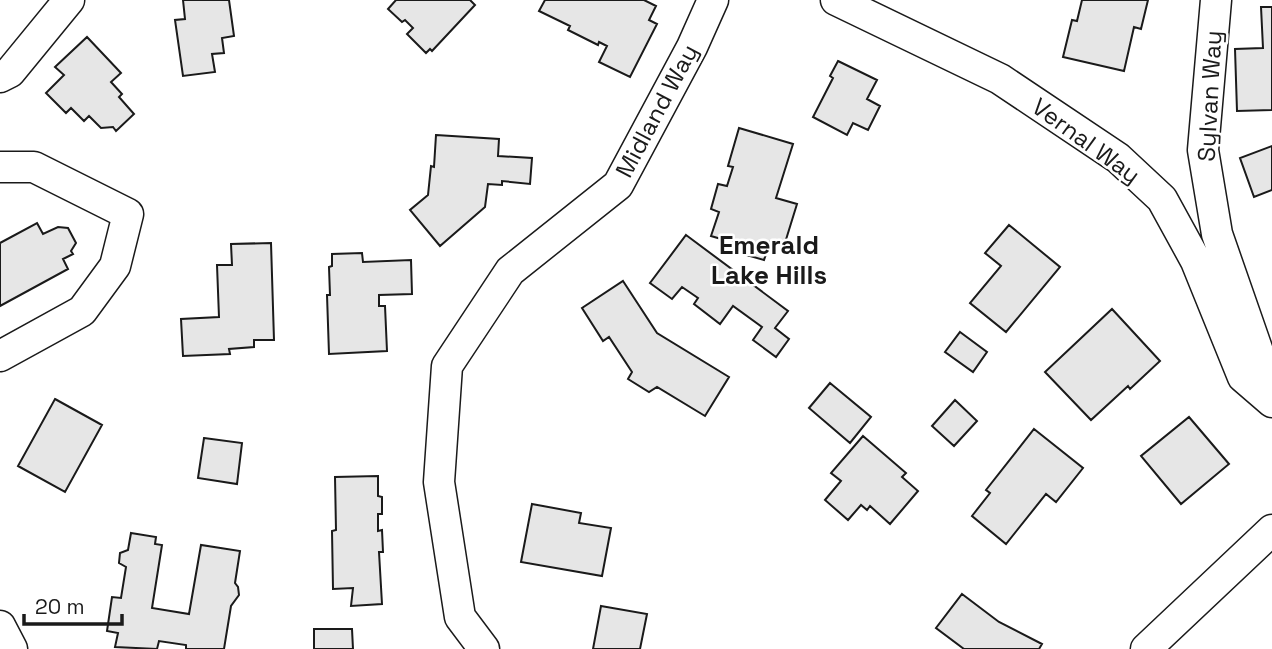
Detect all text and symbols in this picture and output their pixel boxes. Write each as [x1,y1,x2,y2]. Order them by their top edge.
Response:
street label: Sylvan Way [1191,30,1228,162]
street label: Midland Way [608,39,705,183]
street label: Vernal Way [1026,91,1147,190]
district label: Emerald Lake Hills [711,228,827,292]
scale bar [24,582,122,626]
text: 20 m [35,593,85,620]

